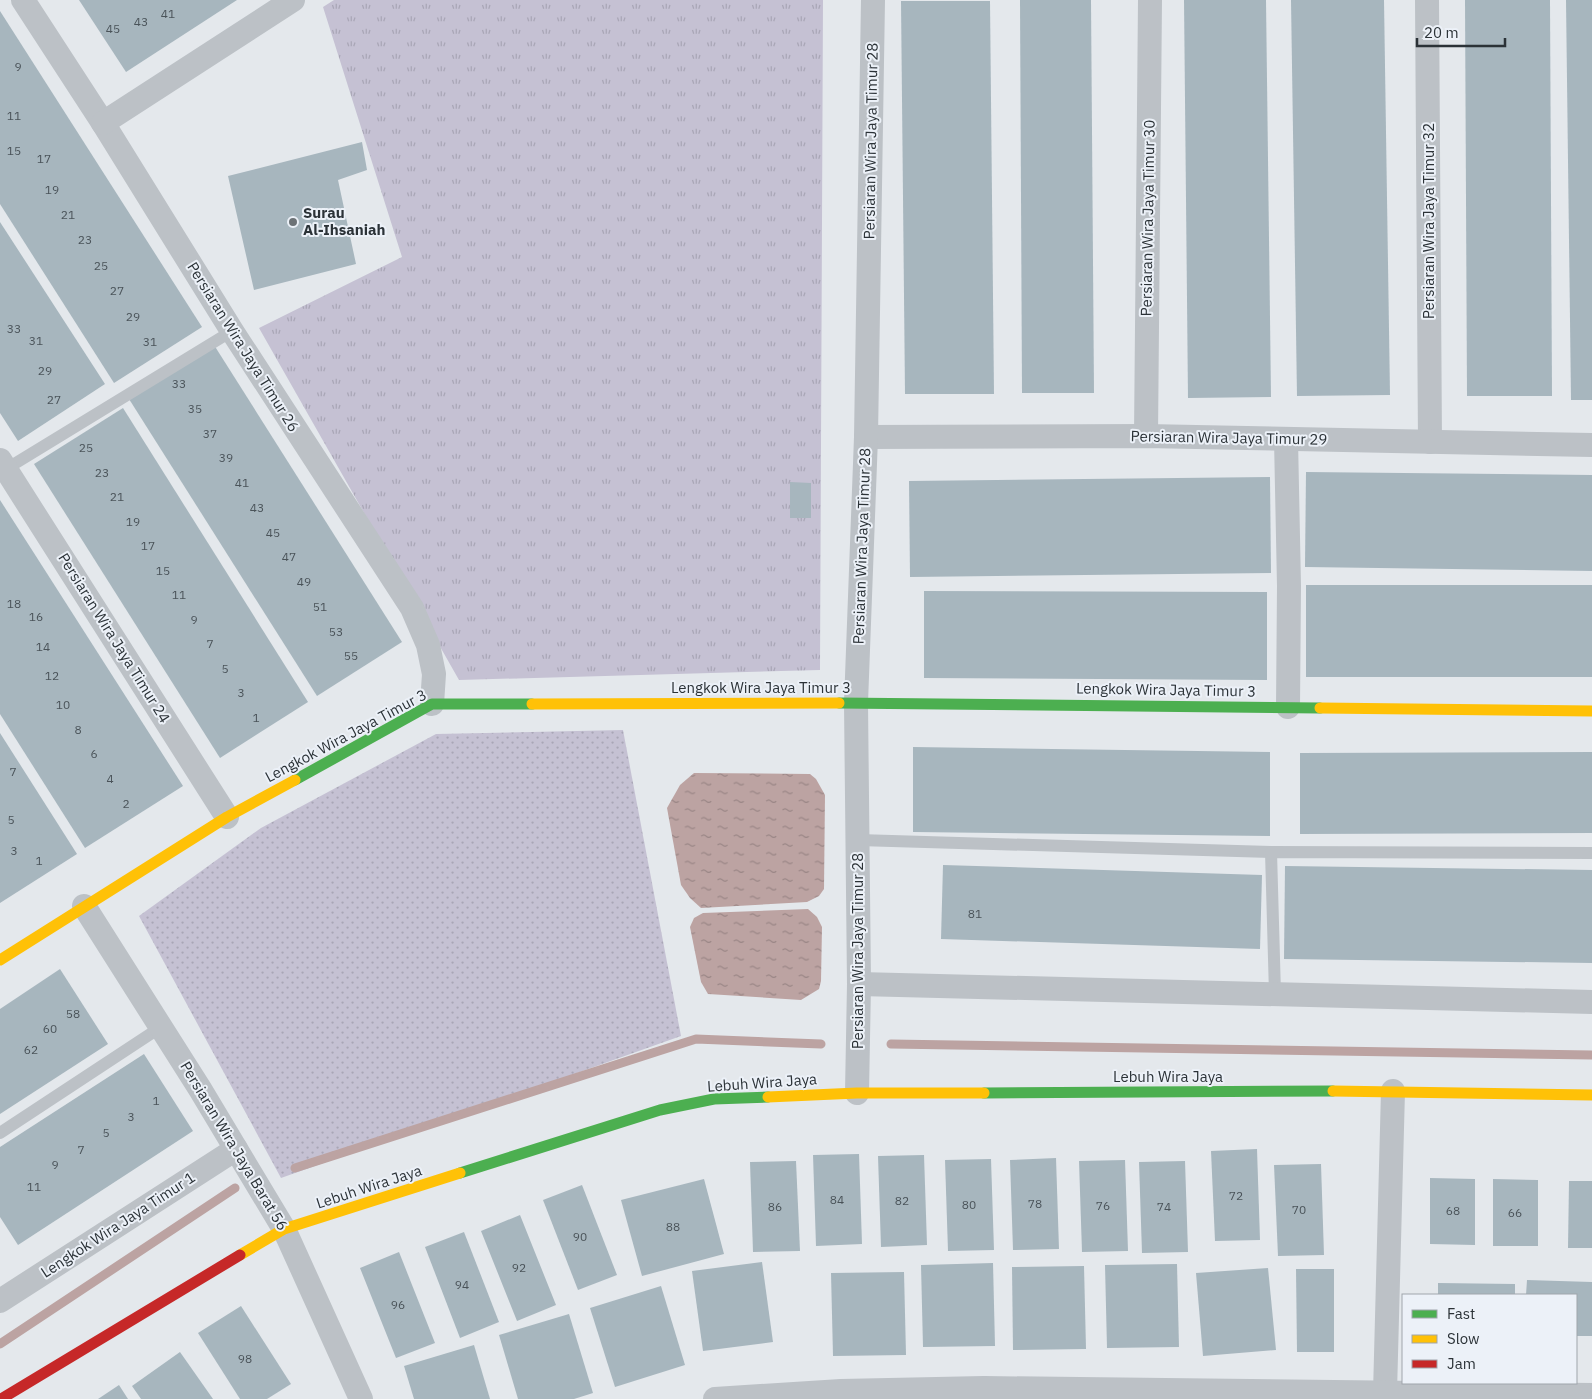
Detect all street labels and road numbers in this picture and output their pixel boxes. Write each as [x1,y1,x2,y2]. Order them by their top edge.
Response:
street label: Persiaran Wira Jaya Timur 28 [859,43,882,239]
street label: Persiaran Wira Jaya Timur 30 [1136,120,1159,316]
street label: Persiaran Wira Jaya Timur 32 [1419,123,1438,319]
street label: Persiaran Wira Jaya Timur 26 [183,258,304,435]
street label: Persiaran Wira Jaya Timur 29 [1131,426,1327,449]
street label: Persiaran Wira Jaya Timur 28 [849,447,874,645]
street label: Persiaran Wira Jaya Timur 24 [54,549,175,726]
street label: Lengkok Wira Jaya Timur 3 [671,678,851,697]
street label: Lengkok Wira Jaya Timur 3 [1076,678,1256,701]
street label: Lengkok Wira Jaya Timur 3 [262,685,430,786]
street label: Persiaran Wira Jaya Timur 28 [848,853,867,1049]
street label: Persiaran Wira Jaya Barat 56 [176,1058,292,1234]
street label: Lebuh Wira Jaya [1113,1067,1223,1086]
street label: Lebuh Wira Jaya [706,1069,817,1096]
street label: Lebuh Wira Jaya [314,1161,424,1213]
street label: Lengkok Wira Jaya Timur 1 [37,1168,198,1282]

